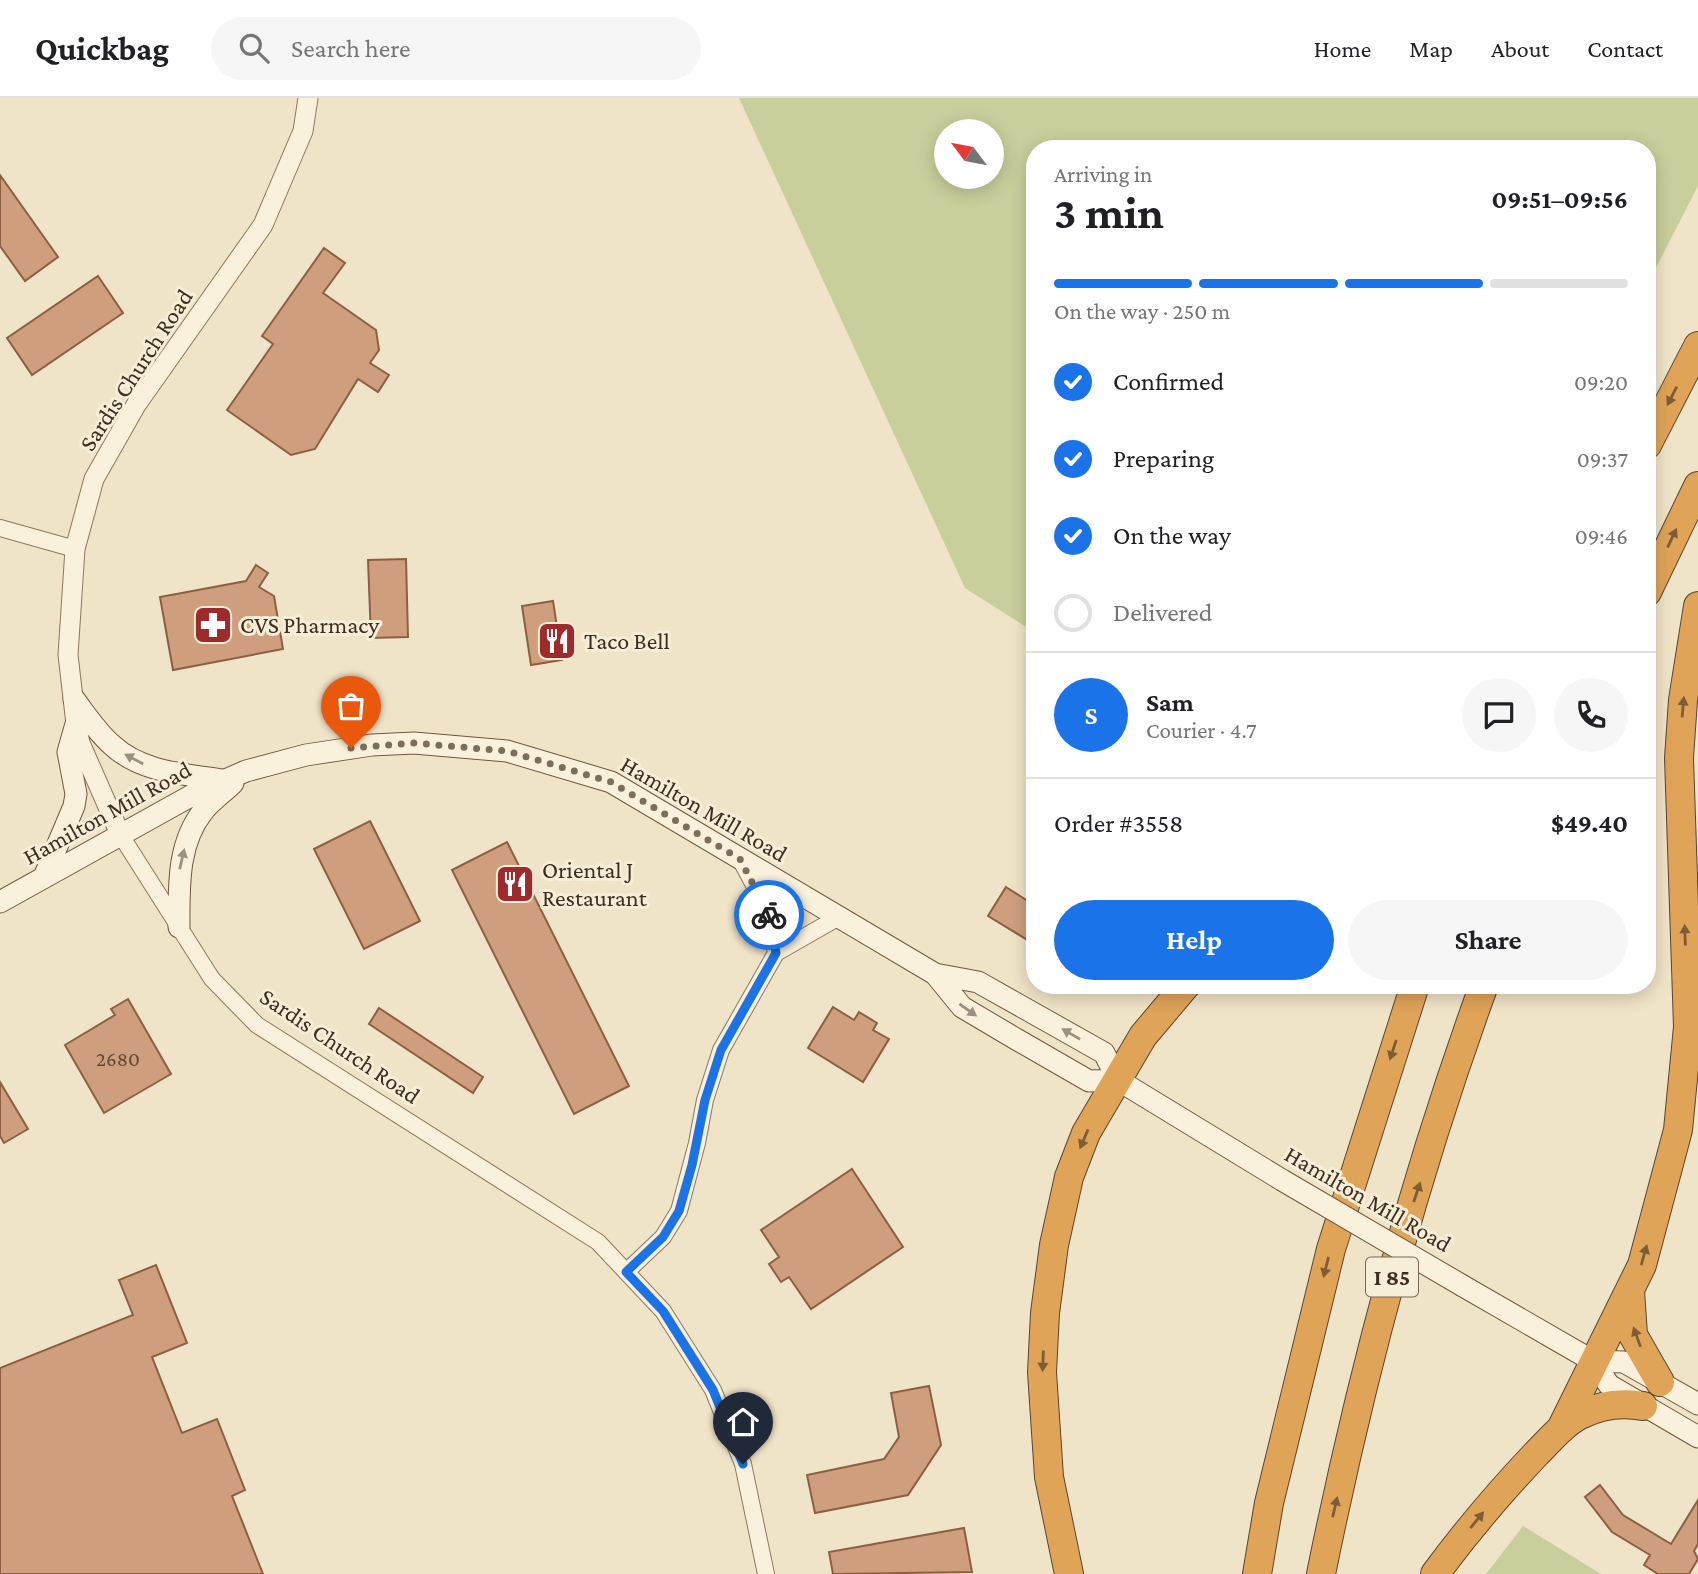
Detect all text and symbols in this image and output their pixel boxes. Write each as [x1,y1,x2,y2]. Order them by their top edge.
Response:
search box [211,17,701,80]
icon: search [235,29,273,67]
text: Quickbag [35,30,169,67]
text: Search here [291,34,410,63]
text: Home [1314,35,1371,62]
text: Map [1409,35,1453,62]
text: About [1491,35,1549,62]
text: Contact [1587,35,1663,62]
north arrow [934,119,1004,189]
map controls [934,119,1004,189]
text: Arriving in [1054,161,1152,187]
text: 09:51–09:56 [1492,185,1628,214]
text: 3 min [1054,187,1164,238]
street label: Sardis Church Road [73,284,198,455]
text: On the way · 250 m [1054,298,1230,324]
icon: check [1054,363,1092,401]
text: Confirmed [1113,367,1224,396]
text: 09:20 [1574,369,1628,395]
one-way arrow [1667,386,1678,406]
icon: check [1054,440,1092,478]
text: Preparing [1113,444,1214,473]
text: 09:37 [1577,446,1628,472]
icon: check [1054,517,1092,555]
text: On the way [1113,521,1231,550]
text: 09:46 [1575,523,1628,549]
one-way arrow [1667,528,1678,549]
text: Delivered [1113,598,1212,627]
pharmacy icon: CVS Pharmacy [192,604,234,646]
place label: CVS Pharmacy [240,611,380,638]
restaurant icon: Taco Bell [536,620,578,662]
place label: Taco Bell [584,627,670,654]
pin [321,676,381,748]
button: chat [1462,678,1536,752]
button: phone [1554,678,1628,752]
icon: bag [332,687,370,725]
text: Sam [1146,688,1194,717]
one-way arrow [1678,696,1689,718]
text: S [1085,701,1098,730]
text: Courier · 4.7 [1146,717,1257,743]
street label: Hamilton Mill Road [616,750,793,867]
one-way arrow [124,753,144,765]
street label: Hamilton Mill Road [18,755,196,870]
text: Order #3558 [1054,809,1183,838]
text: $49.40 [1551,809,1628,838]
one-way arrow [177,848,188,870]
place label: Oriental J Restaurant [542,856,648,911]
restaurant icon: Oriental J Restaurant [494,863,536,905]
courier [734,880,804,950]
icon: bike [750,896,788,934]
button: Help [1054,900,1334,980]
button: Share [1348,900,1628,980]
one-way arrow [1679,923,1690,945]
street label: Sardis Church Road [255,982,426,1109]
one-way arrow [959,1003,977,1017]
one-way arrow [1062,1028,1081,1040]
one-way arrow [1388,1040,1398,1061]
house number: 2680 [96,1047,140,1071]
one-way arrow [1078,1129,1090,1149]
street label: Hamilton Mill Road [1280,1140,1457,1257]
one-way arrow [1412,1182,1422,1203]
one-way arrow [1640,1244,1650,1265]
one-way arrow [1320,1256,1331,1278]
road number: I 85 [1366,1258,1418,1296]
one-way arrow [1631,1327,1642,1348]
one-way arrow [1037,1351,1048,1373]
pin [713,1392,773,1464]
icon: home [724,1403,762,1441]
one-way arrow [1330,1496,1341,1518]
one-way arrow [1470,1512,1485,1530]

